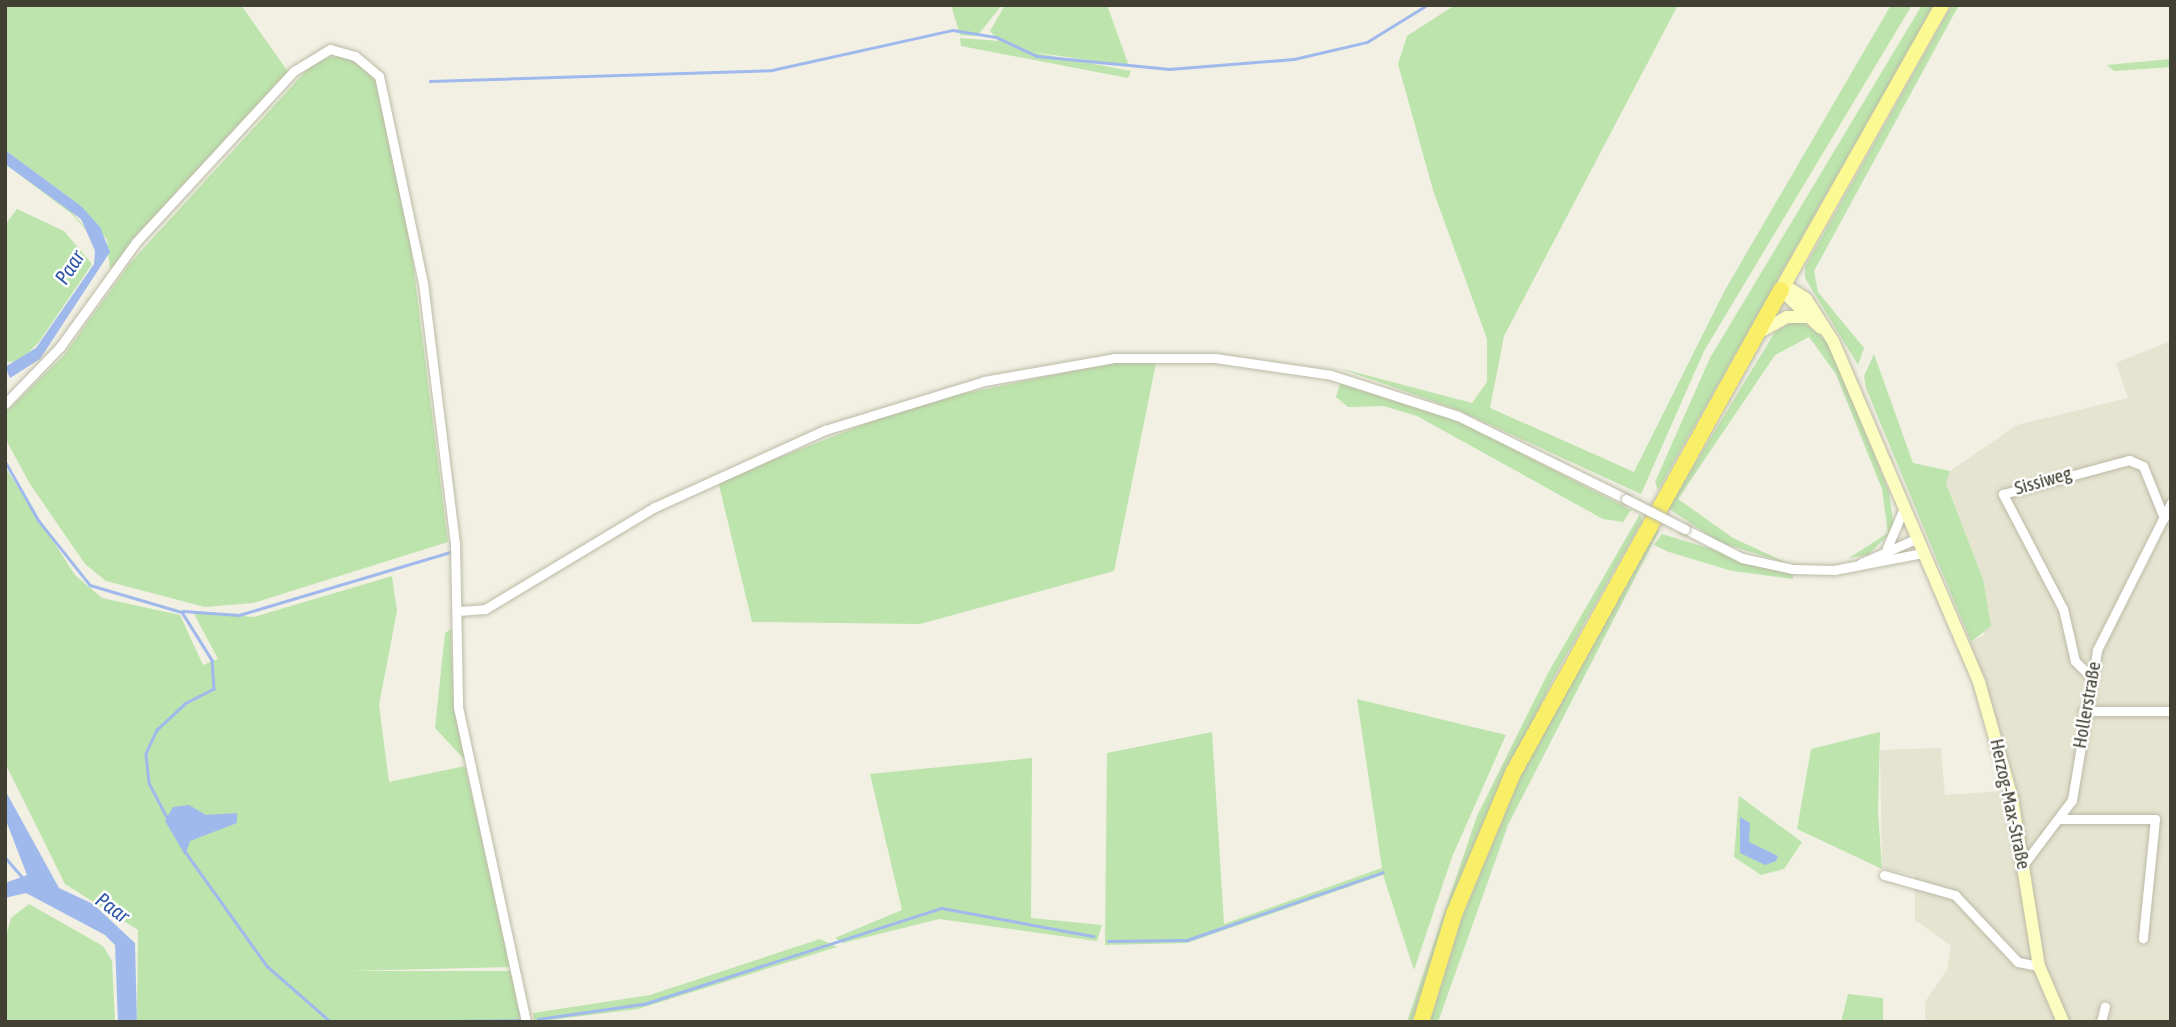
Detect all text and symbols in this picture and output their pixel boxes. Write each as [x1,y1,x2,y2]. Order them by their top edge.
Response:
water label: Paar [49,245,89,289]
street label: Sissiweg [2012,462,2074,500]
street label: Hollerstraße [2068,660,2106,750]
street label: Herzog-Max-Straße [1985,737,2035,871]
water label: Paar [91,886,135,928]

